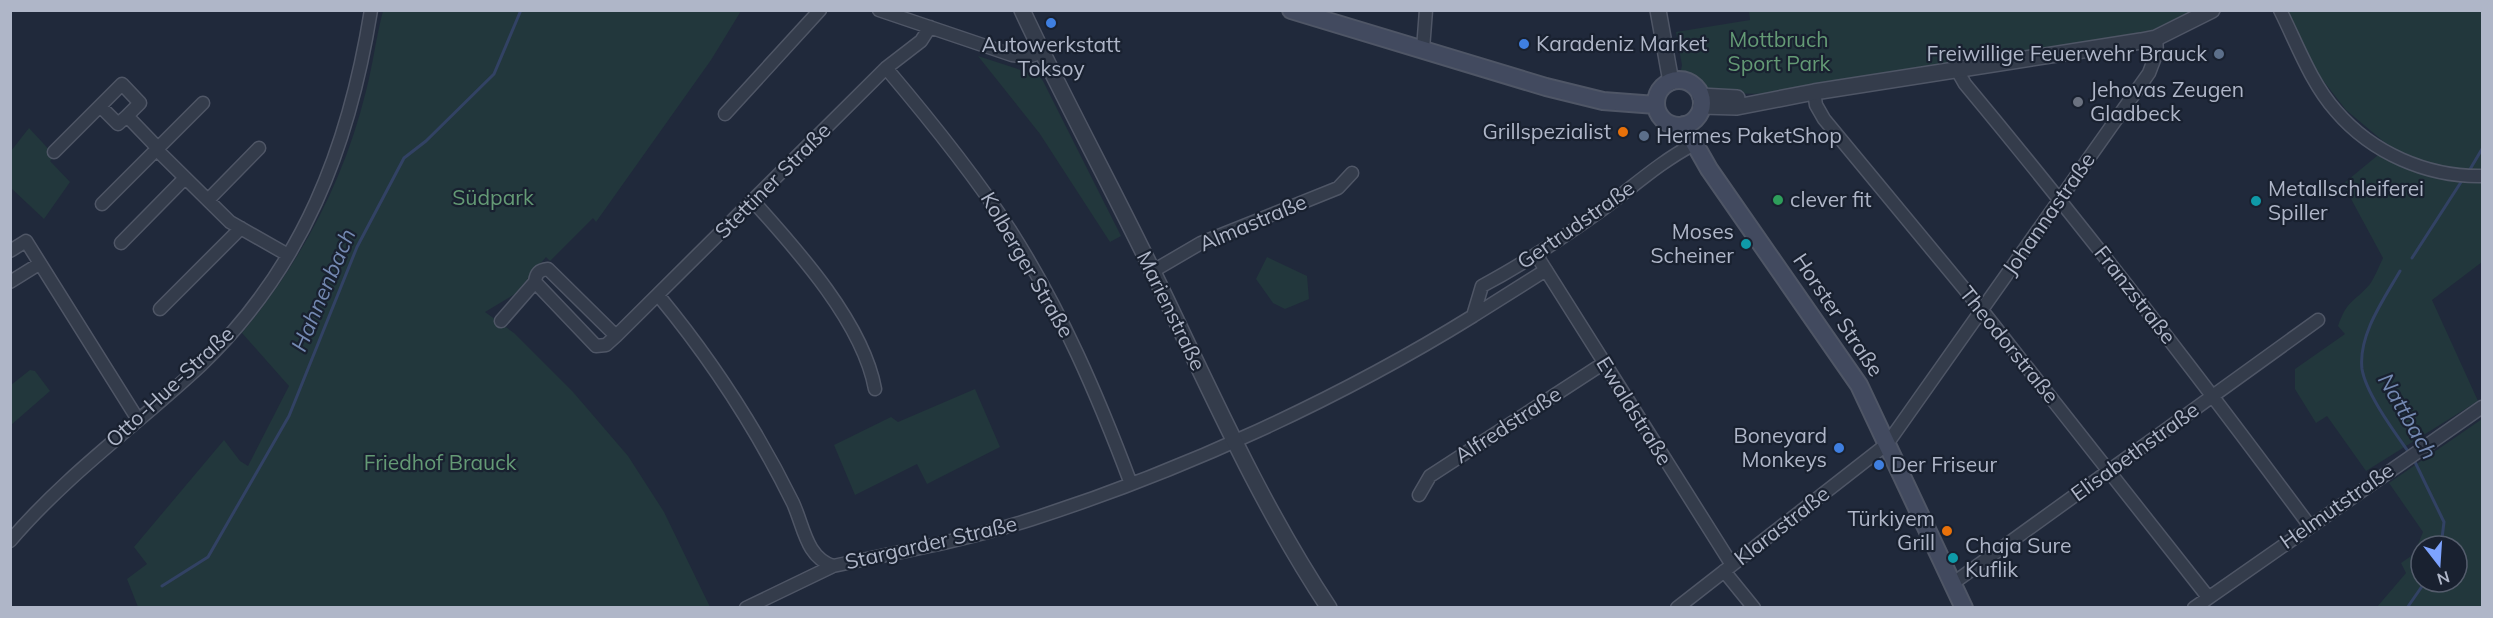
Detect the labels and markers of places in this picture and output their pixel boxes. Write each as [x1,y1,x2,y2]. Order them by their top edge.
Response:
marker: Autowerkstatt Toksoy [1044,16,1058,30]
place label: Karadeniz Market [1536,30,1707,56]
place label: Autowerkstatt Toksoy [981,31,1121,81]
marker: Karadeniz Market [1517,37,1531,51]
place label: Freiwillige Feuerwehr Brauck [1926,40,2207,66]
marker: Freiwillige Feuerwehr Brauck [2212,47,2226,61]
place label: Jehovas Zeugen Gladbeck [2090,76,2244,126]
marker: Jehovas Zeugen Gladbeck [2071,95,2085,109]
place label: Grillspezialist [1482,118,1611,144]
place label: Hermes PaketShop [1656,122,1842,148]
marker: Grillspezialist [1616,125,1630,139]
marker: Hermes PaketShop [1637,129,1651,143]
place label: Metallschleiferei Spiller [2268,175,2424,225]
place label: clever fit [1790,186,1872,212]
marker: clever fit [1771,193,1785,207]
marker: Metallschleiferei Spiller [2249,194,2263,208]
place label: Moses Scheiner [1650,218,1734,268]
marker: Moses Scheiner [1739,237,1753,251]
place label: Boneyard Monkeys [1734,422,1827,472]
marker: Boneyard Monkeys [1832,441,1846,455]
place label: Der Friseur [1891,451,1997,477]
marker: Der Friseur [1872,458,1886,472]
place label: Türkiyem Grill [1847,505,1935,555]
marker: Türkiyem Grill [1940,524,1954,538]
place label: Chaja Sure Kuflik [1965,532,2071,582]
marker: Chaja Sure Kuflik [1946,551,1960,565]

